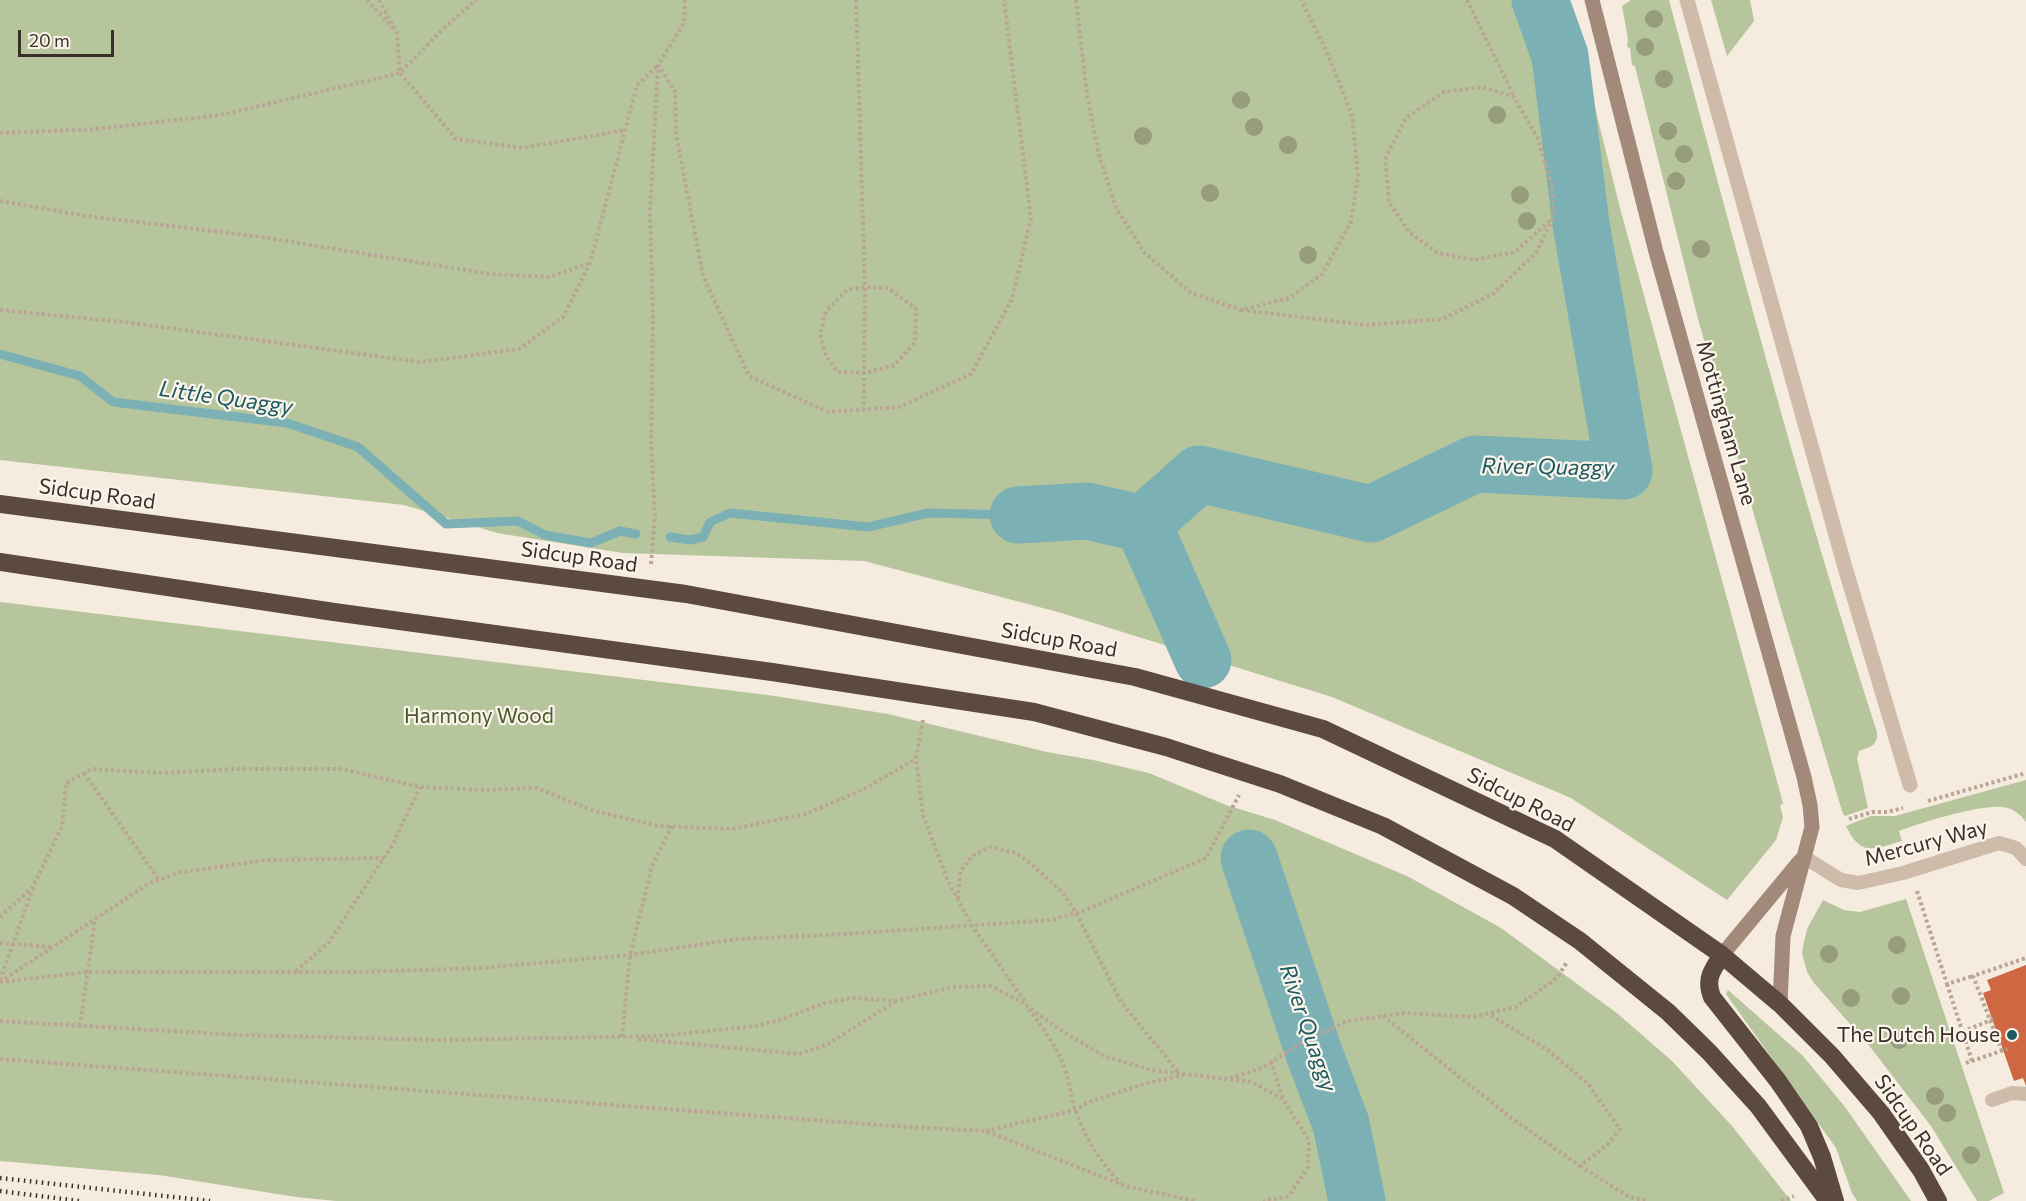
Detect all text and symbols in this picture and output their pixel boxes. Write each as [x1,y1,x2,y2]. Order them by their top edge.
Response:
scale bar [21,18,117,56]
text: 20 m [29,29,70,51]
street label: Mottingham Lane [1690,338,1762,508]
water label: Little Quaggy [157,376,295,420]
water label: River Quaggy [1481,453,1615,481]
street label: Sidcup Road [37,473,157,515]
street label: Sidcup Road [519,536,639,578]
street label: Sidcup Road [999,617,1119,663]
park label: Harmony Wood [404,703,554,729]
street label: Sidcup Road [1463,762,1579,838]
street label: Mercury Way [1862,814,1990,872]
water label: River Quaggy [1274,961,1342,1095]
place label: The Dutch House [1837,1022,2000,1048]
marker: The Dutch House [2005,1028,2019,1042]
street label: Sidcup Road [1869,1070,1957,1180]

